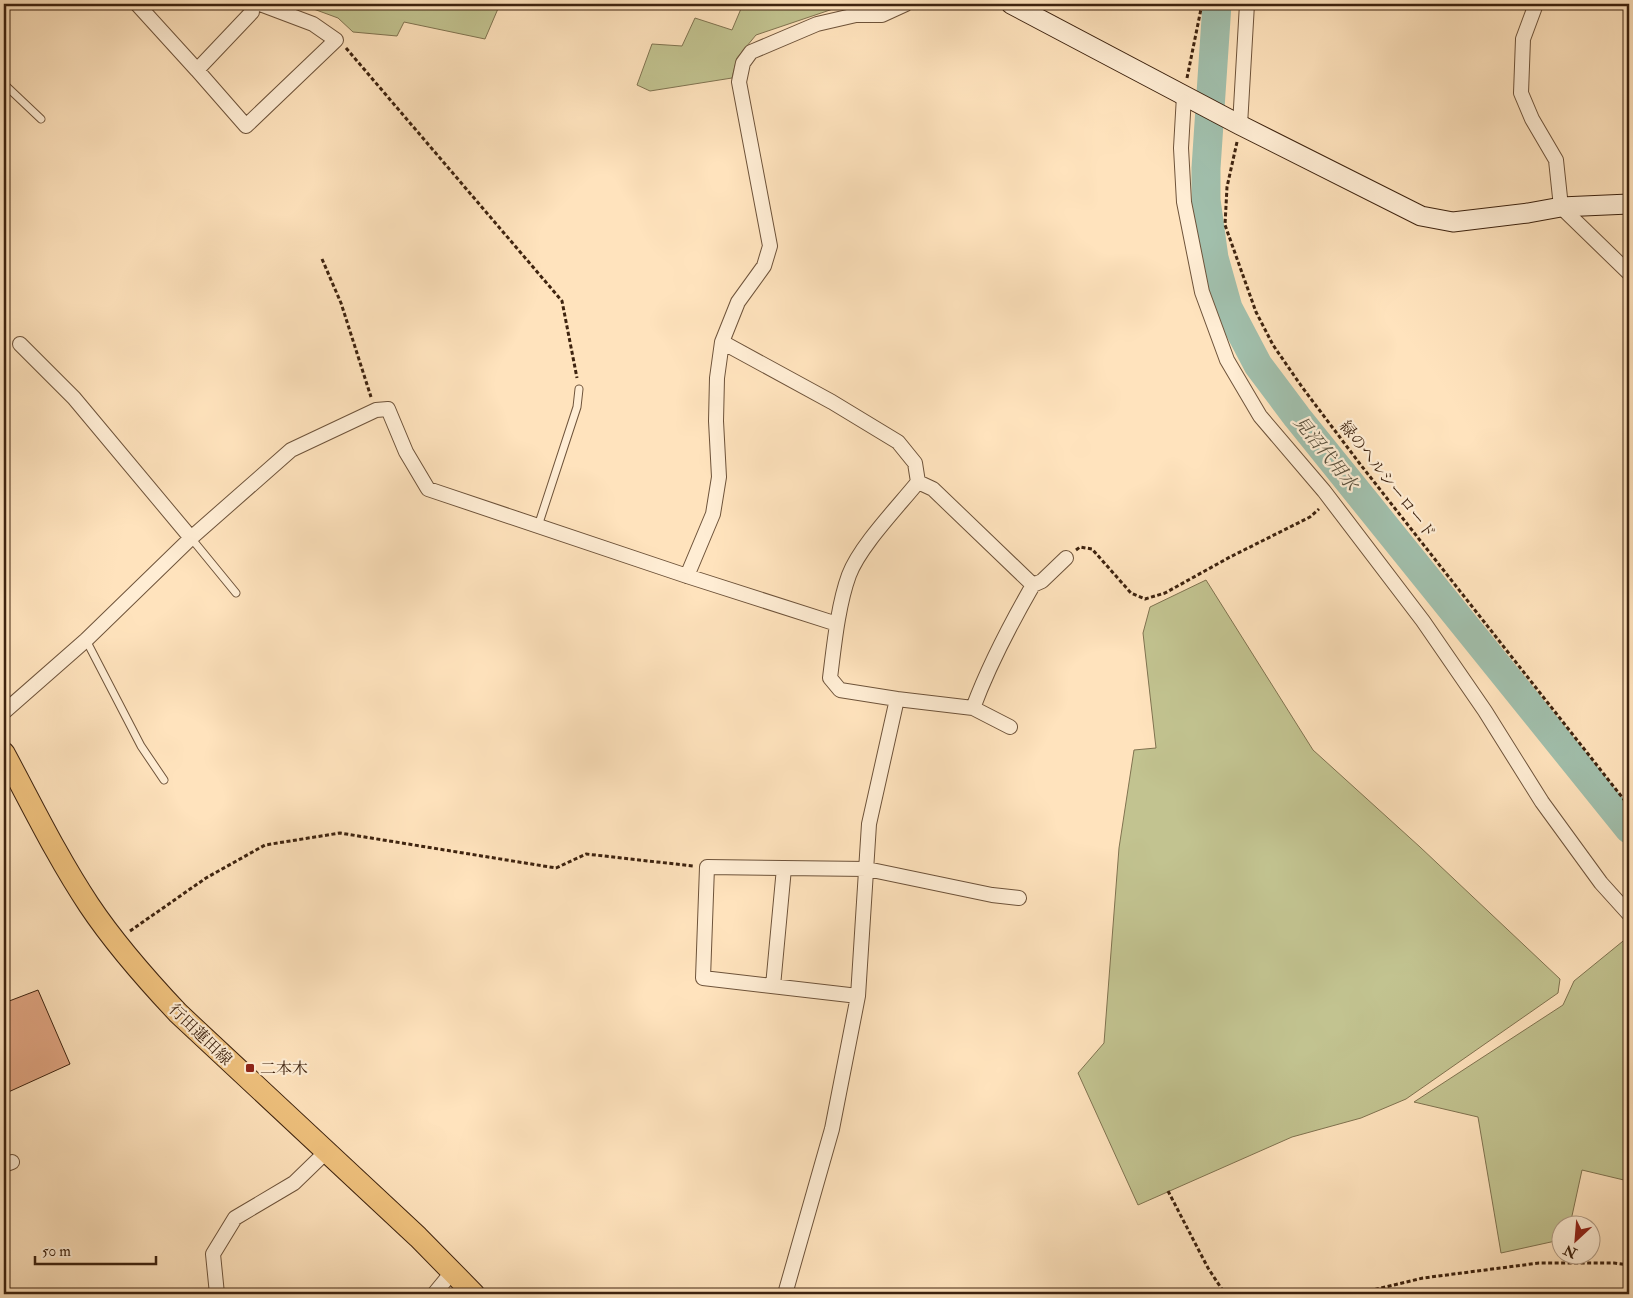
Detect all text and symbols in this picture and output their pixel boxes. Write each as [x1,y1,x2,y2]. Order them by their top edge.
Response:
water label: 見沼代用水 [1288,411,1364,497]
street label: 緑のヘルシーロード [1335,417,1439,542]
street label: 行田蓮田線 [165,1000,236,1070]
place label: 二本木 [260,1059,308,1079]
marker: 二本木 [244,1062,256,1074]
north arrow [1550,1216,1600,1266]
scale bar [35,1233,156,1265]
text: N [1561,1241,1581,1262]
text: 50 m [42,1242,71,1261]

